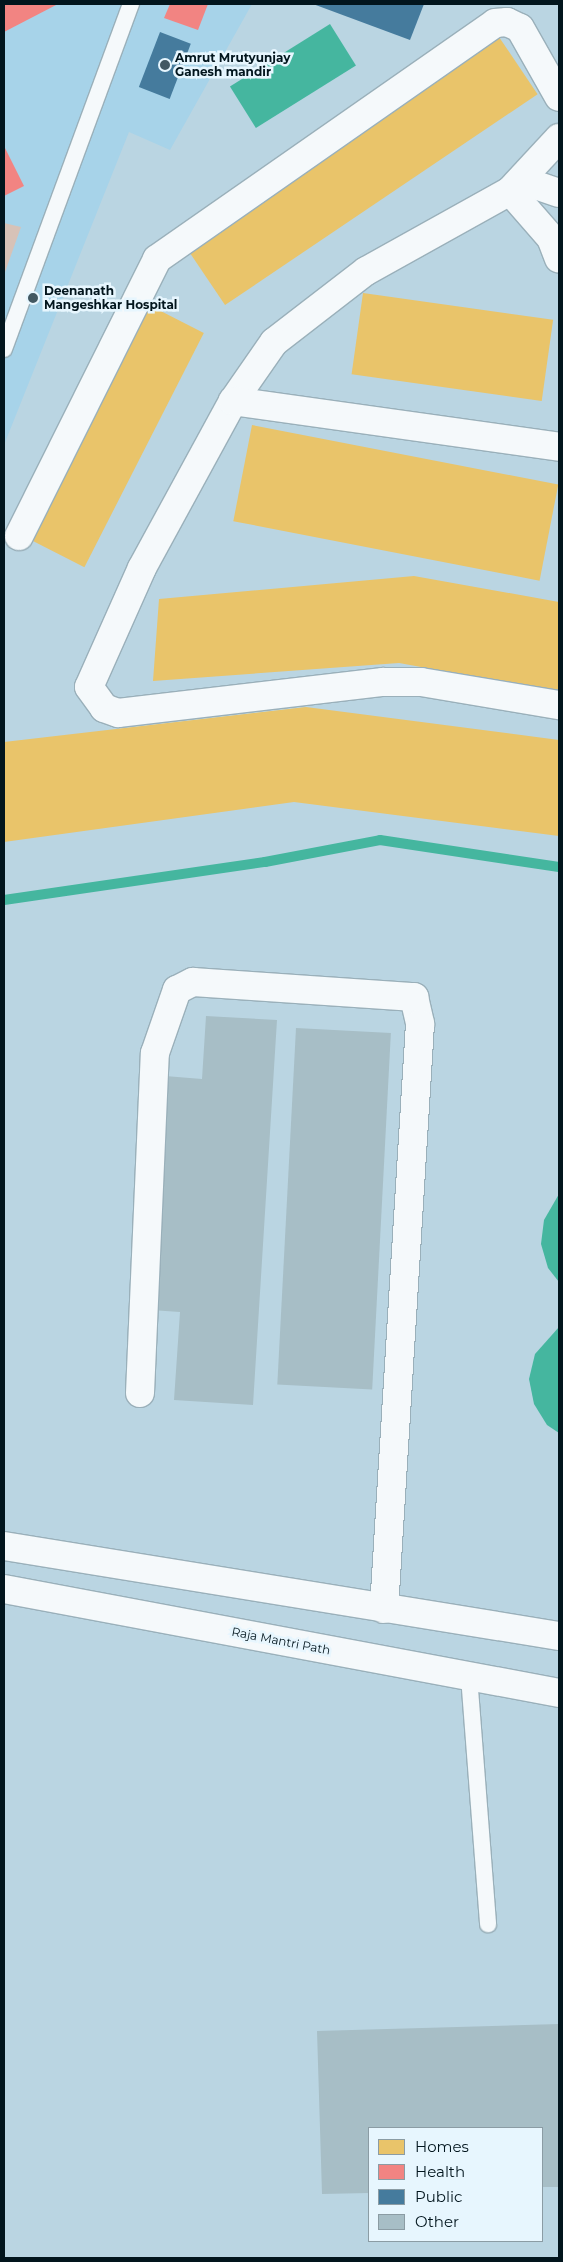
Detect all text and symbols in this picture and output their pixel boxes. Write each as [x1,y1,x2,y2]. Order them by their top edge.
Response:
place label: Amrut Mrutyunjay Ganesh mandir [175,51,290,79]
marker: Amrut Mrutyunjay Ganesh mandir [159,59,171,71]
place label: Deenanath Mangeshkar Hospital [44,284,177,312]
marker: Deenanath Mangeshkar Hospital [26,291,40,305]
street label: Raja Mantri Path [230,1624,332,1658]
legend [368,2127,543,2242]
text: Homes [415,2137,469,2156]
text: Health [415,2162,465,2181]
text: Public [415,2187,463,2206]
text: Other [415,2212,459,2231]

